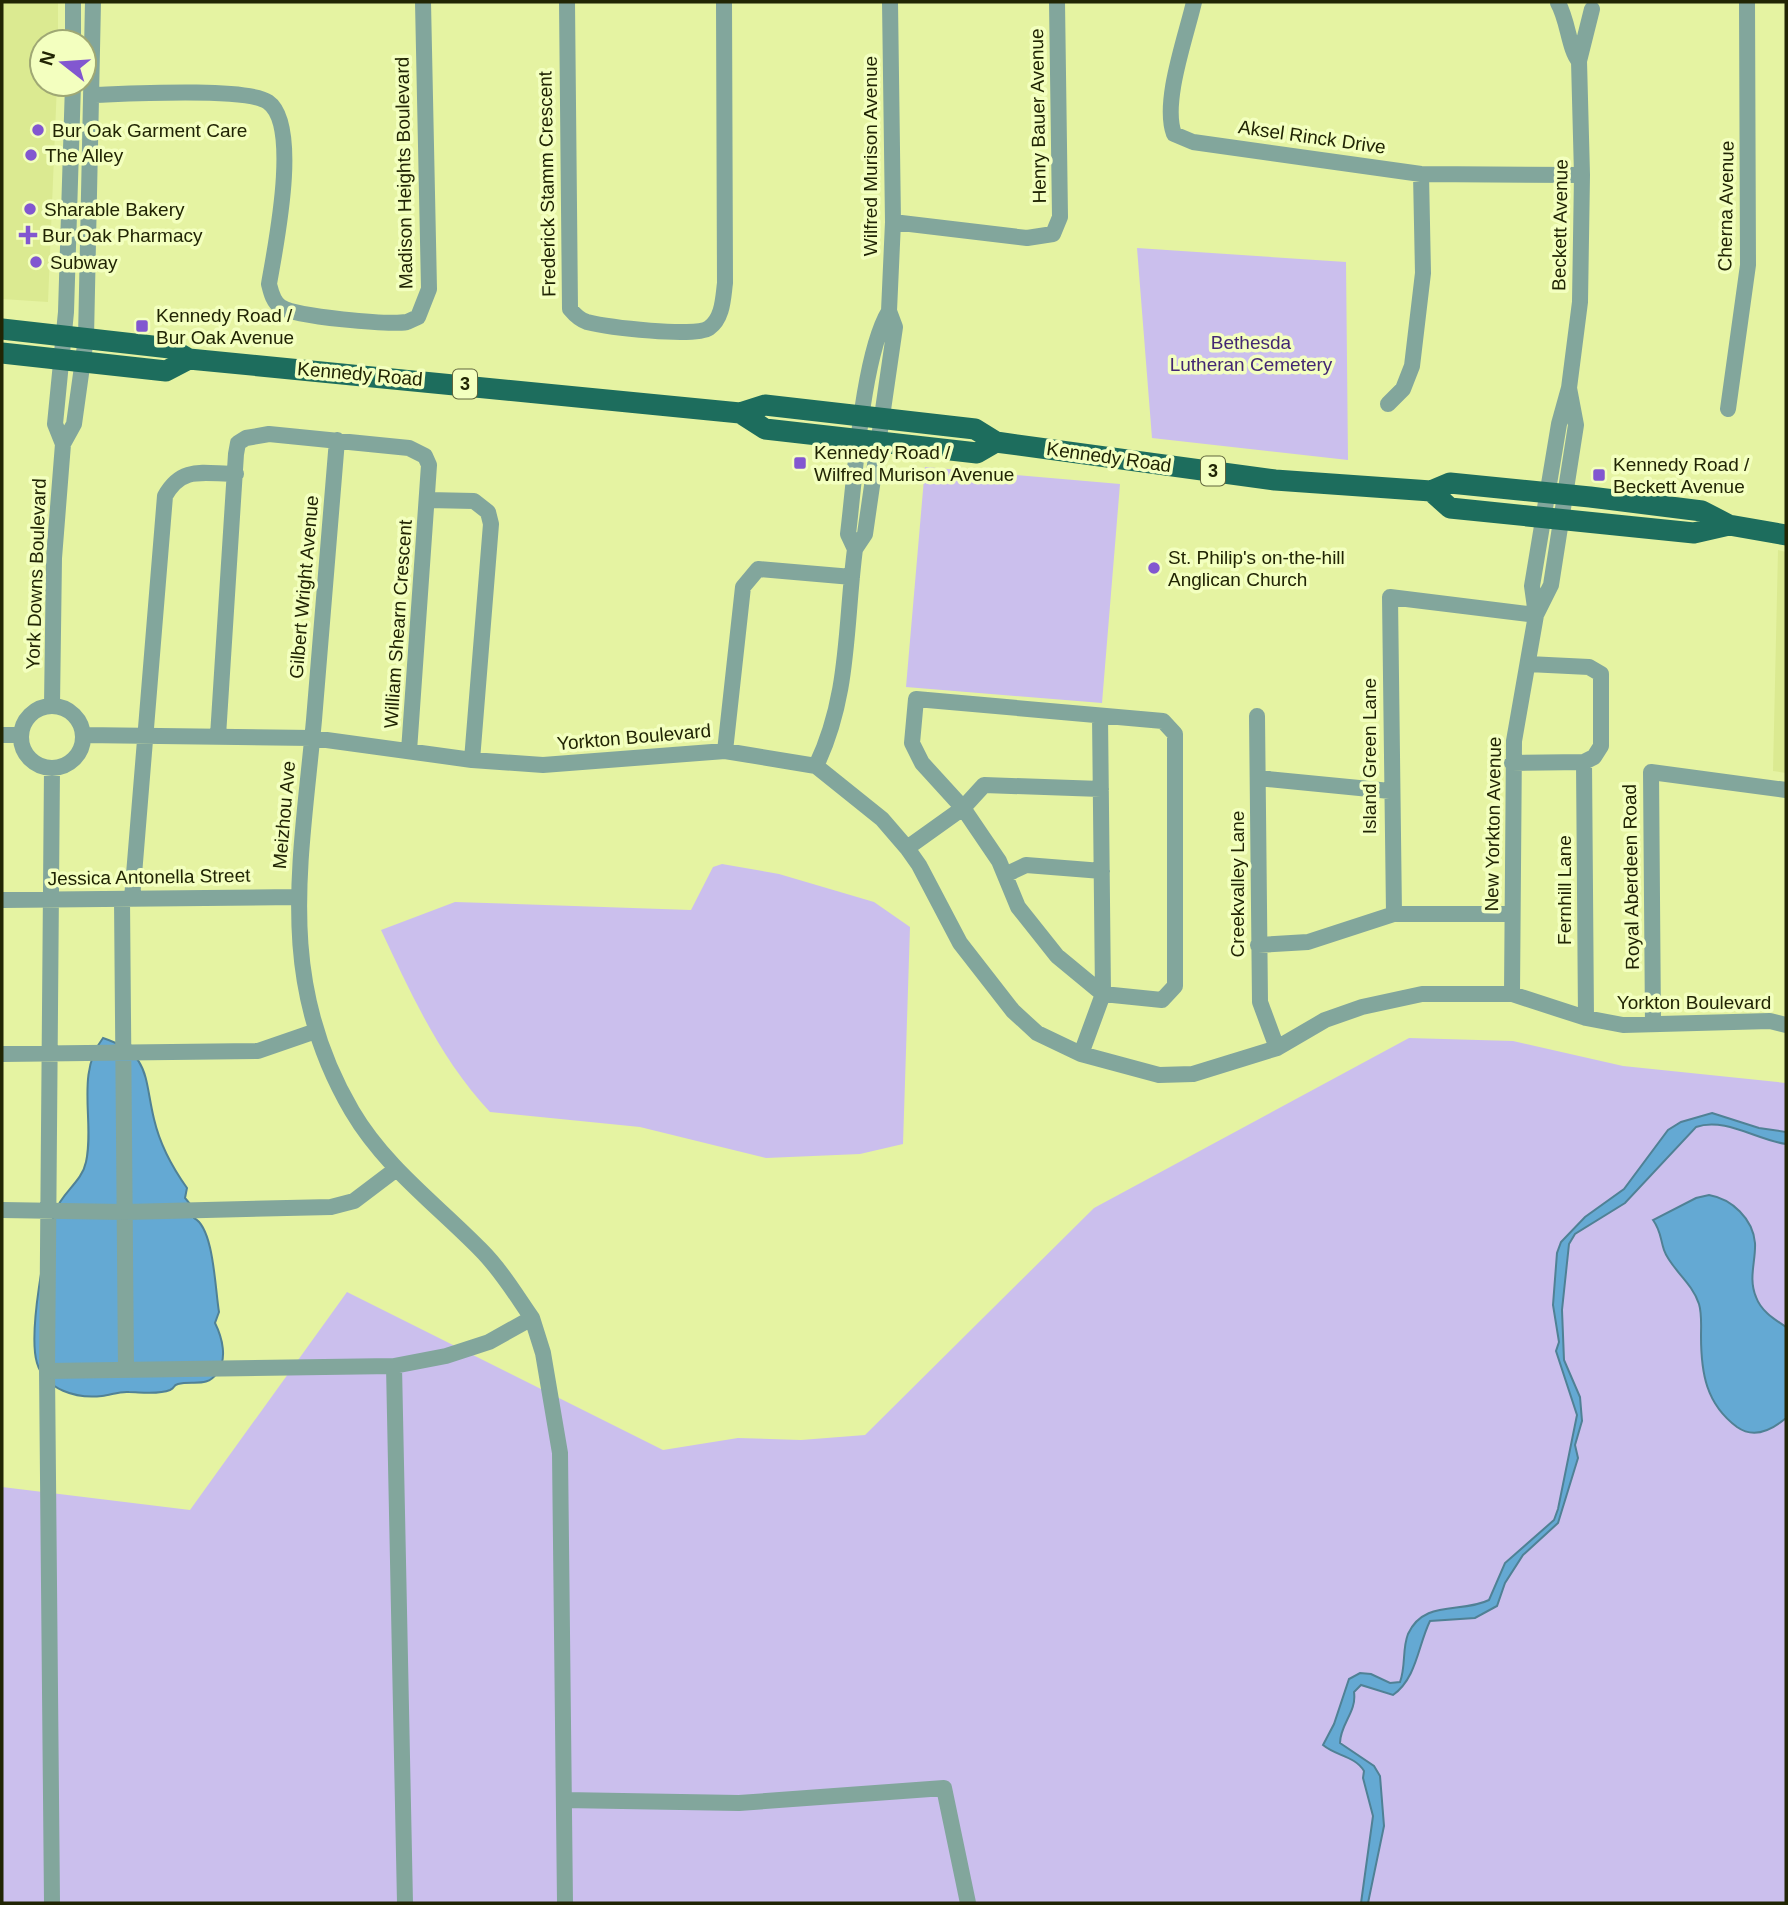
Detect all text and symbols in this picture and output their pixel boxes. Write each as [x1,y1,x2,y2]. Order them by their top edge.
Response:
north arrow [28,28,98,98]
street label: Henry Bauer Avenue [1026,28,1050,204]
text: N [35,49,59,68]
street label: Wilfred Murison Avenue [860,56,881,256]
street label: Madison Heights Boulevard [391,57,417,289]
street label: Frederick Stamm Crescent [535,70,559,297]
street label: Aksel Rinck Drive [1237,116,1387,158]
place label: Bur Oak Garment Care [52,120,247,141]
marker: Bur Oak Garment Care [30,122,46,138]
street label: Cherna Avenue [1714,140,1738,272]
place label: The Alley [45,145,124,166]
marker: The Alley [23,147,39,163]
street label: Beckett Avenue [1548,159,1572,291]
place label: Sharable Bakery [44,199,185,220]
marker: Sharable Bakery [22,201,38,217]
place label: Bur Oak Pharmacy [42,225,203,246]
marker: Bur Oak Pharmacy [20,227,36,243]
place label: Subway [50,252,118,273]
marker: Subway [28,254,44,270]
place label: Kennedy Road / Bur Oak Avenue [156,305,294,348]
marker: Kennedy Road / Bur Oak Avenue [134,318,150,334]
park label: Bethesda Lutheran Cemetery [1170,332,1333,375]
street label: Kennedy Road [296,358,424,390]
road number: 3 [453,370,477,398]
street label: Kennedy Road [1045,438,1173,476]
place label: Kennedy Road / Wilfred Murison Avenue [814,442,1014,485]
place label: Kennedy Road / Beckett Avenue [1613,454,1750,497]
marker: Kennedy Road / Wilfred Murison Avenue [792,455,808,471]
road number: 3 [1201,457,1225,486]
marker: Kennedy Road / Beckett Avenue [1591,467,1607,483]
street label: York Downs Boulevard [22,478,50,670]
street label: Gilbert Wright Avenue [286,494,322,680]
street label: William Shearn Crescent [380,518,416,729]
place label: St. Philip's on-the-hill Anglican Church [1168,547,1345,590]
marker: St. Philip's on-the-hill Anglican Church [1146,560,1162,576]
street label: Island Green Lane [1359,678,1380,834]
street label: Yorkton Boulevard [556,720,712,754]
street label: New Yorkton Avenue [1481,736,1505,912]
street label: Meizhou Ave [269,760,299,870]
street label: Royal Aberdeen Road [1619,784,1643,970]
street label: Creekvalley Lane [1227,811,1248,957]
street label: Fernhill Lane [1554,835,1575,945]
street label: Jessica Antonella Street [47,865,251,889]
street label: Yorkton Boulevard [1617,992,1771,1013]

